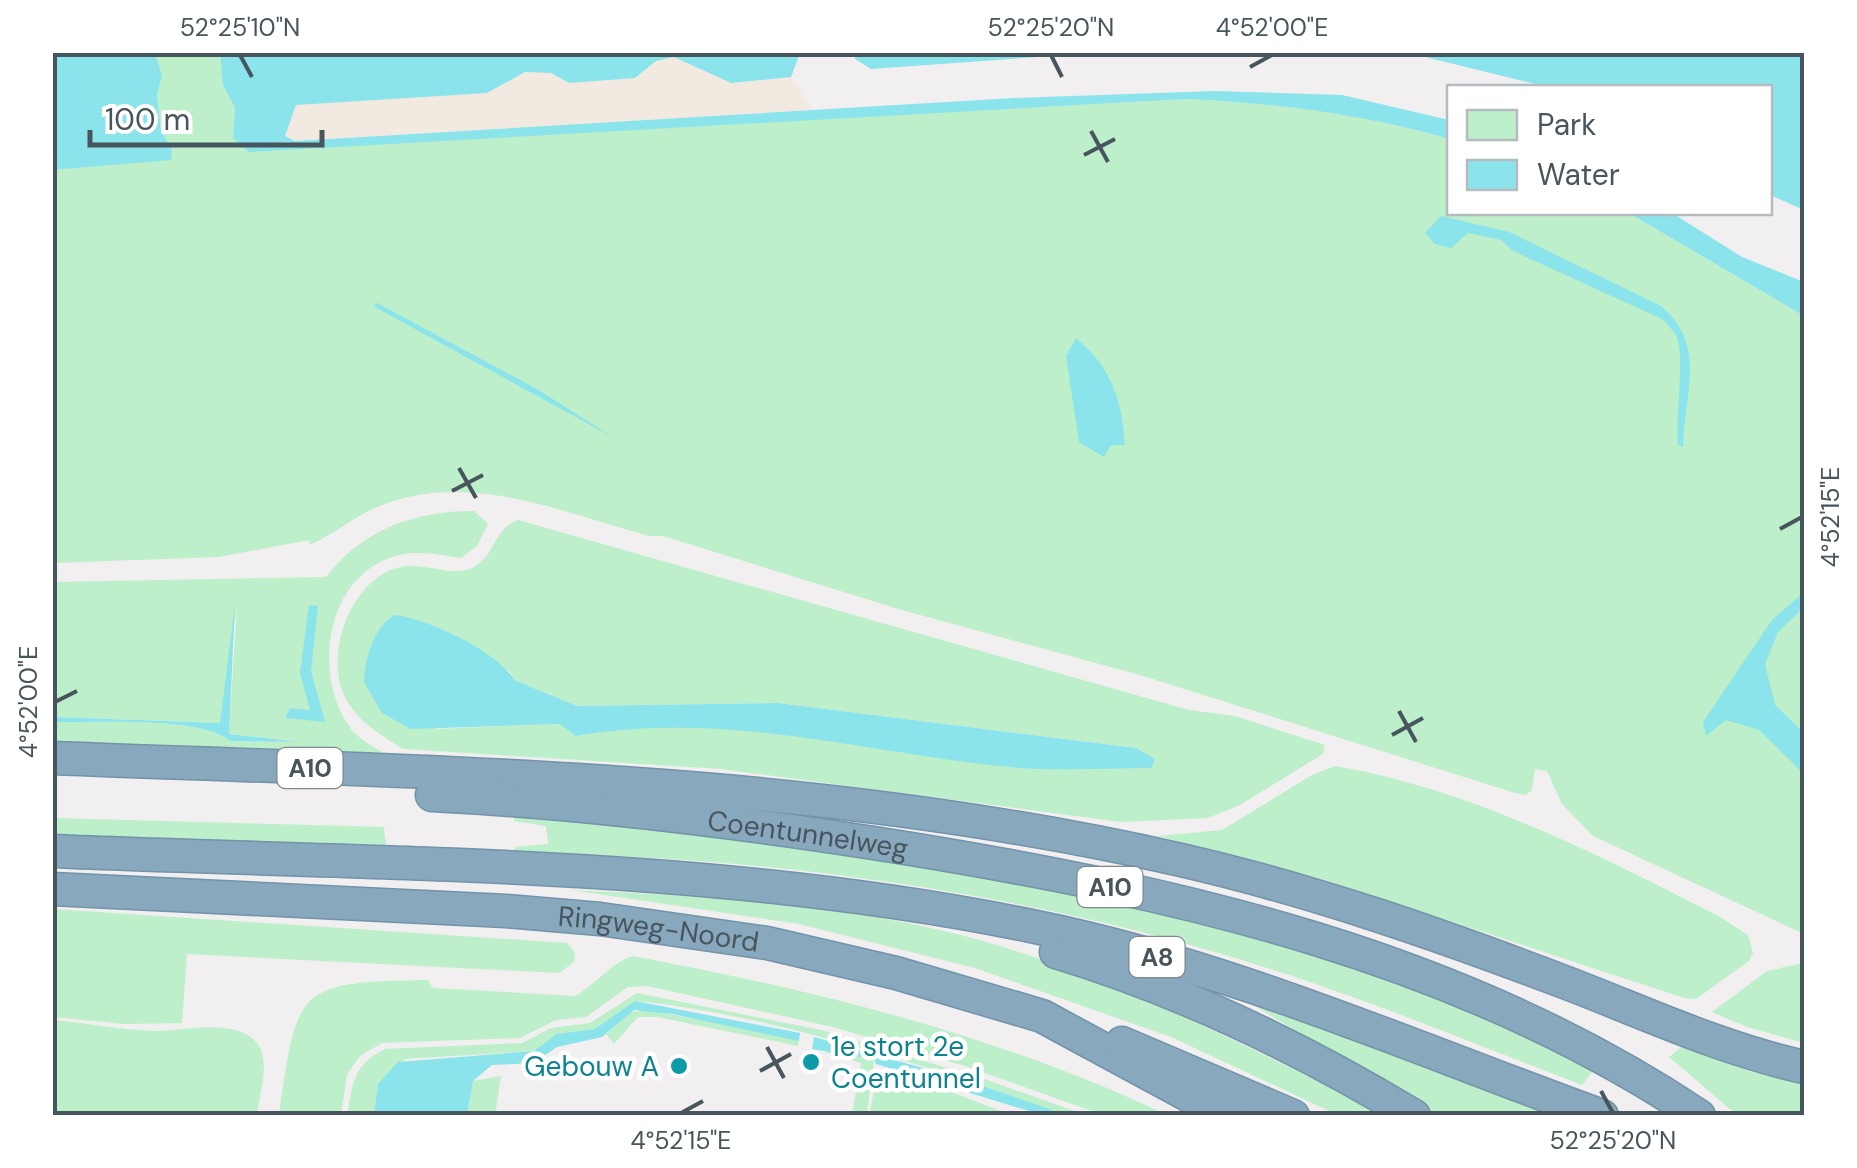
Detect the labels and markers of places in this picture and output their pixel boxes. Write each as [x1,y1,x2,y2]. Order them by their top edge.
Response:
place label: 1e stort 2e Coentunnel [831,1028,981,1097]
place label: Gebouw A [524,1048,659,1085]
marker: 1e stort 2e Coentunnel [800,1051,822,1073]
marker: Gebouw A [668,1055,690,1077]

